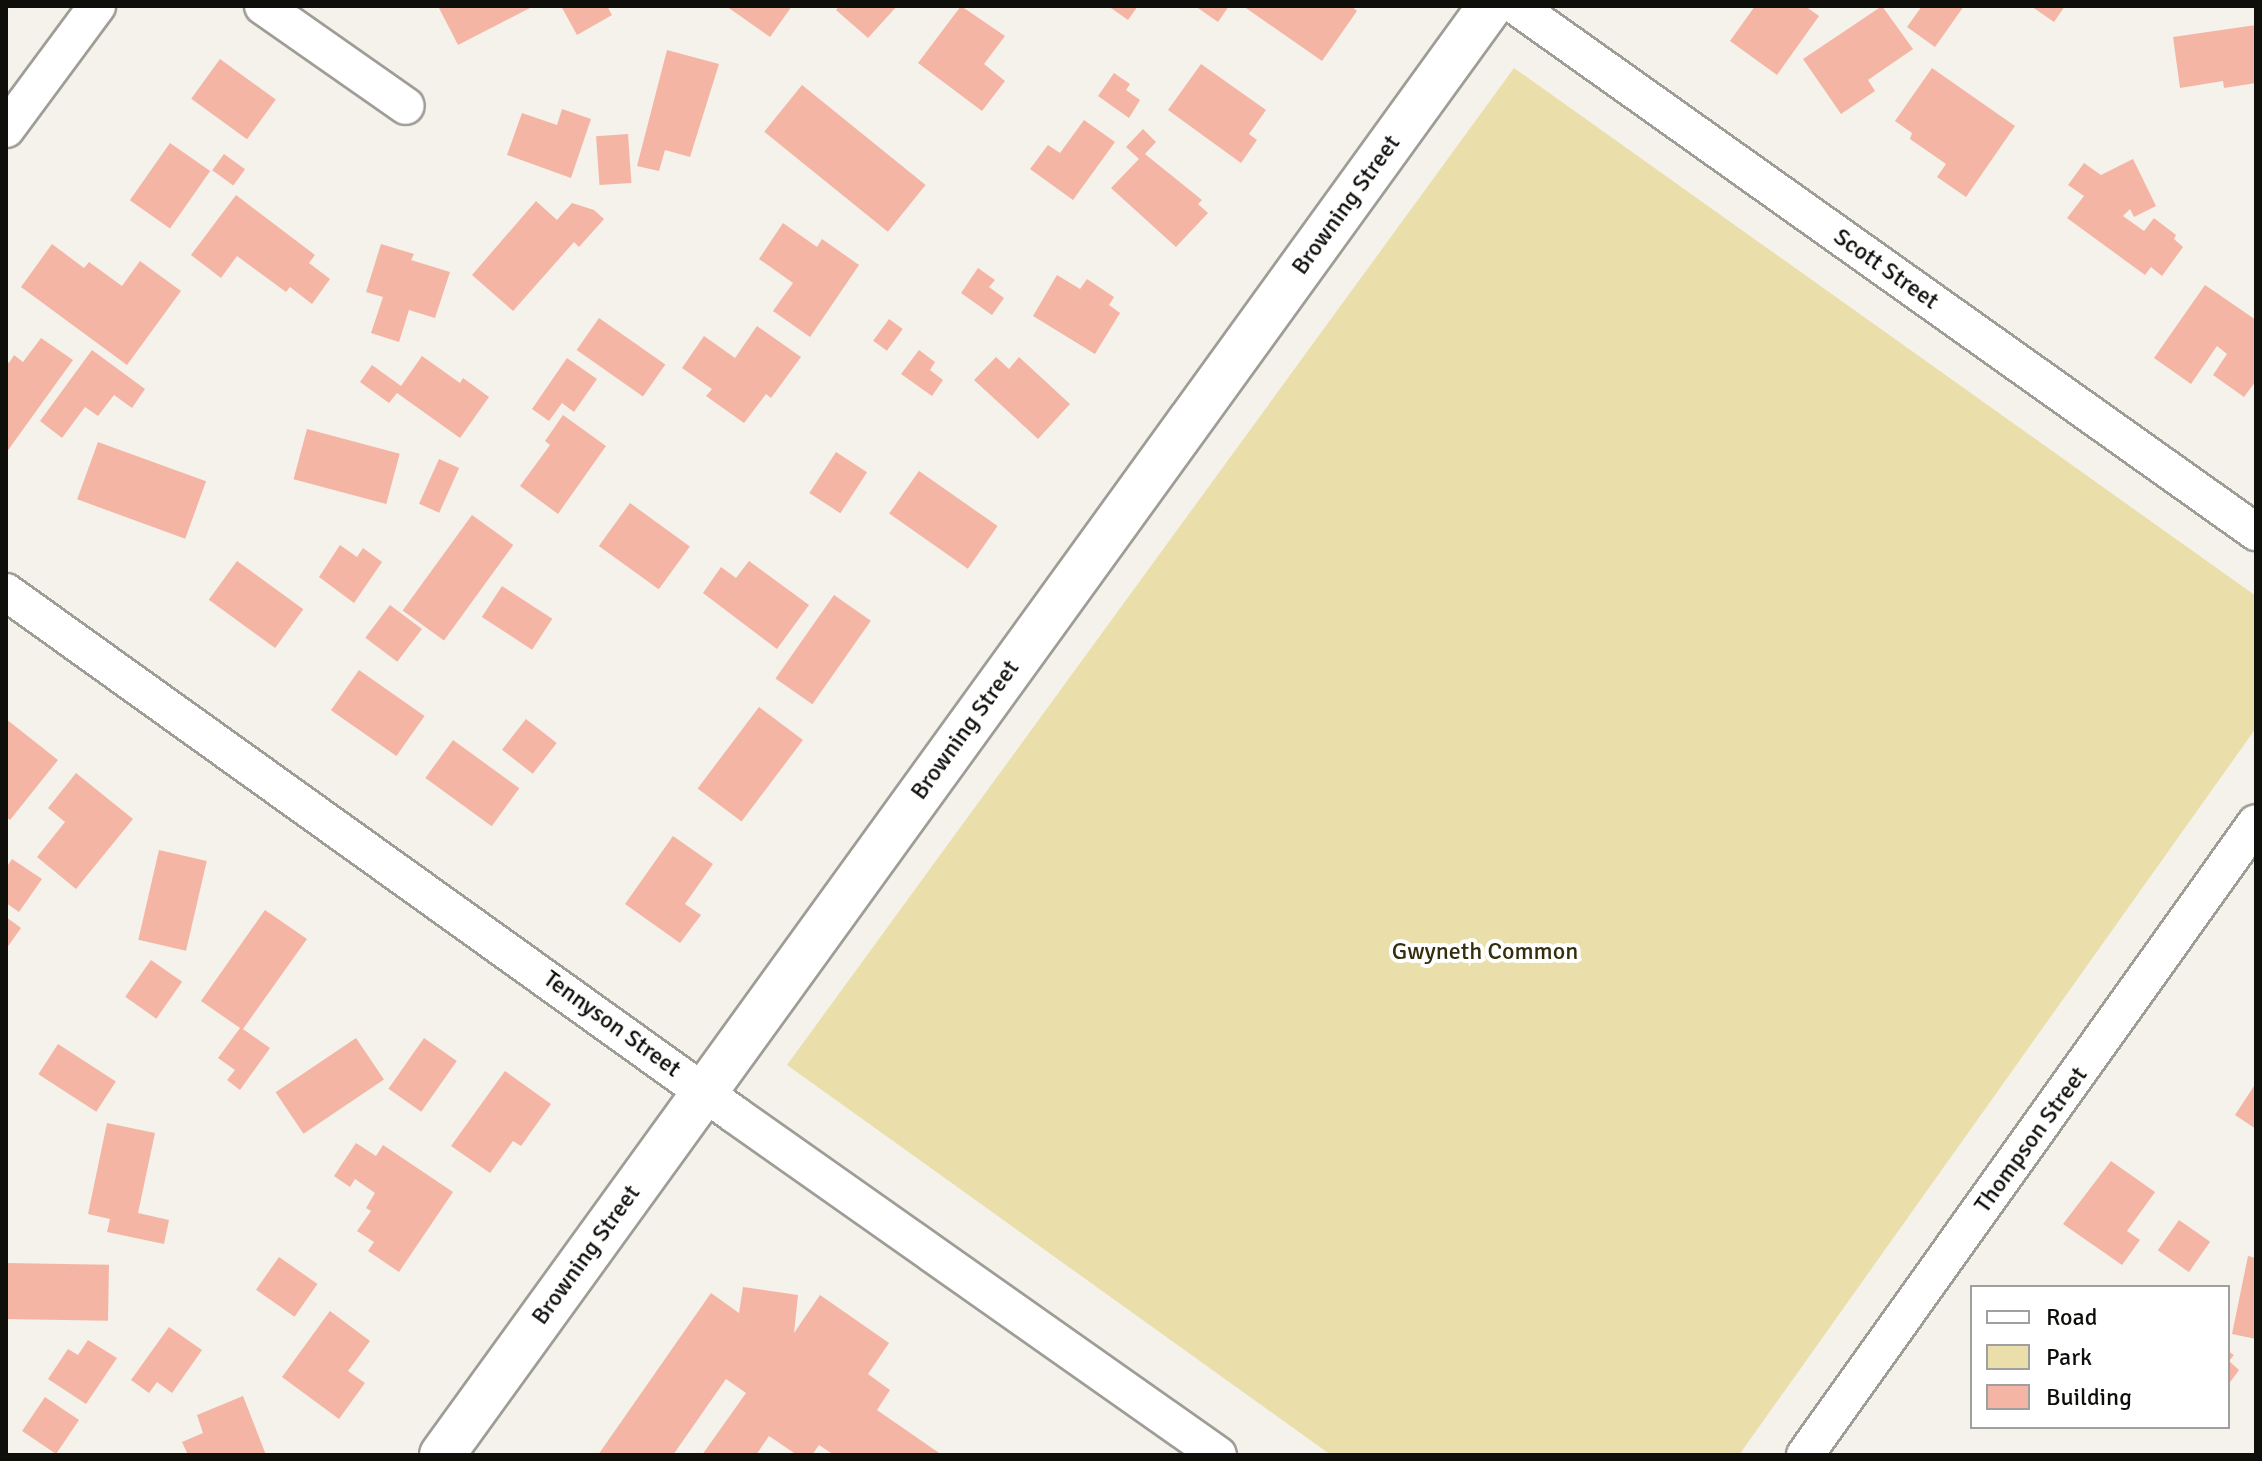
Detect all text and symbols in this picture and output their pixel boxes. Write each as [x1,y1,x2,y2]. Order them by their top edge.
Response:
street label: Browning Street [1286,130,1406,280]
street label: Scott Street [1828,222,1944,316]
street label: Browning Street [905,655,1025,805]
park label: Gwyneth Common [1392,938,1578,966]
street label: Tennyson Street [538,965,686,1083]
street label: Thompson Street [1968,1062,2094,1218]
street label: Browning Street [526,1180,646,1330]
legend [1970,1285,2230,1429]
text: Road [2046,1302,2097,1332]
text: Park [2046,1342,2092,1372]
text: Building [2046,1382,2132,1412]

